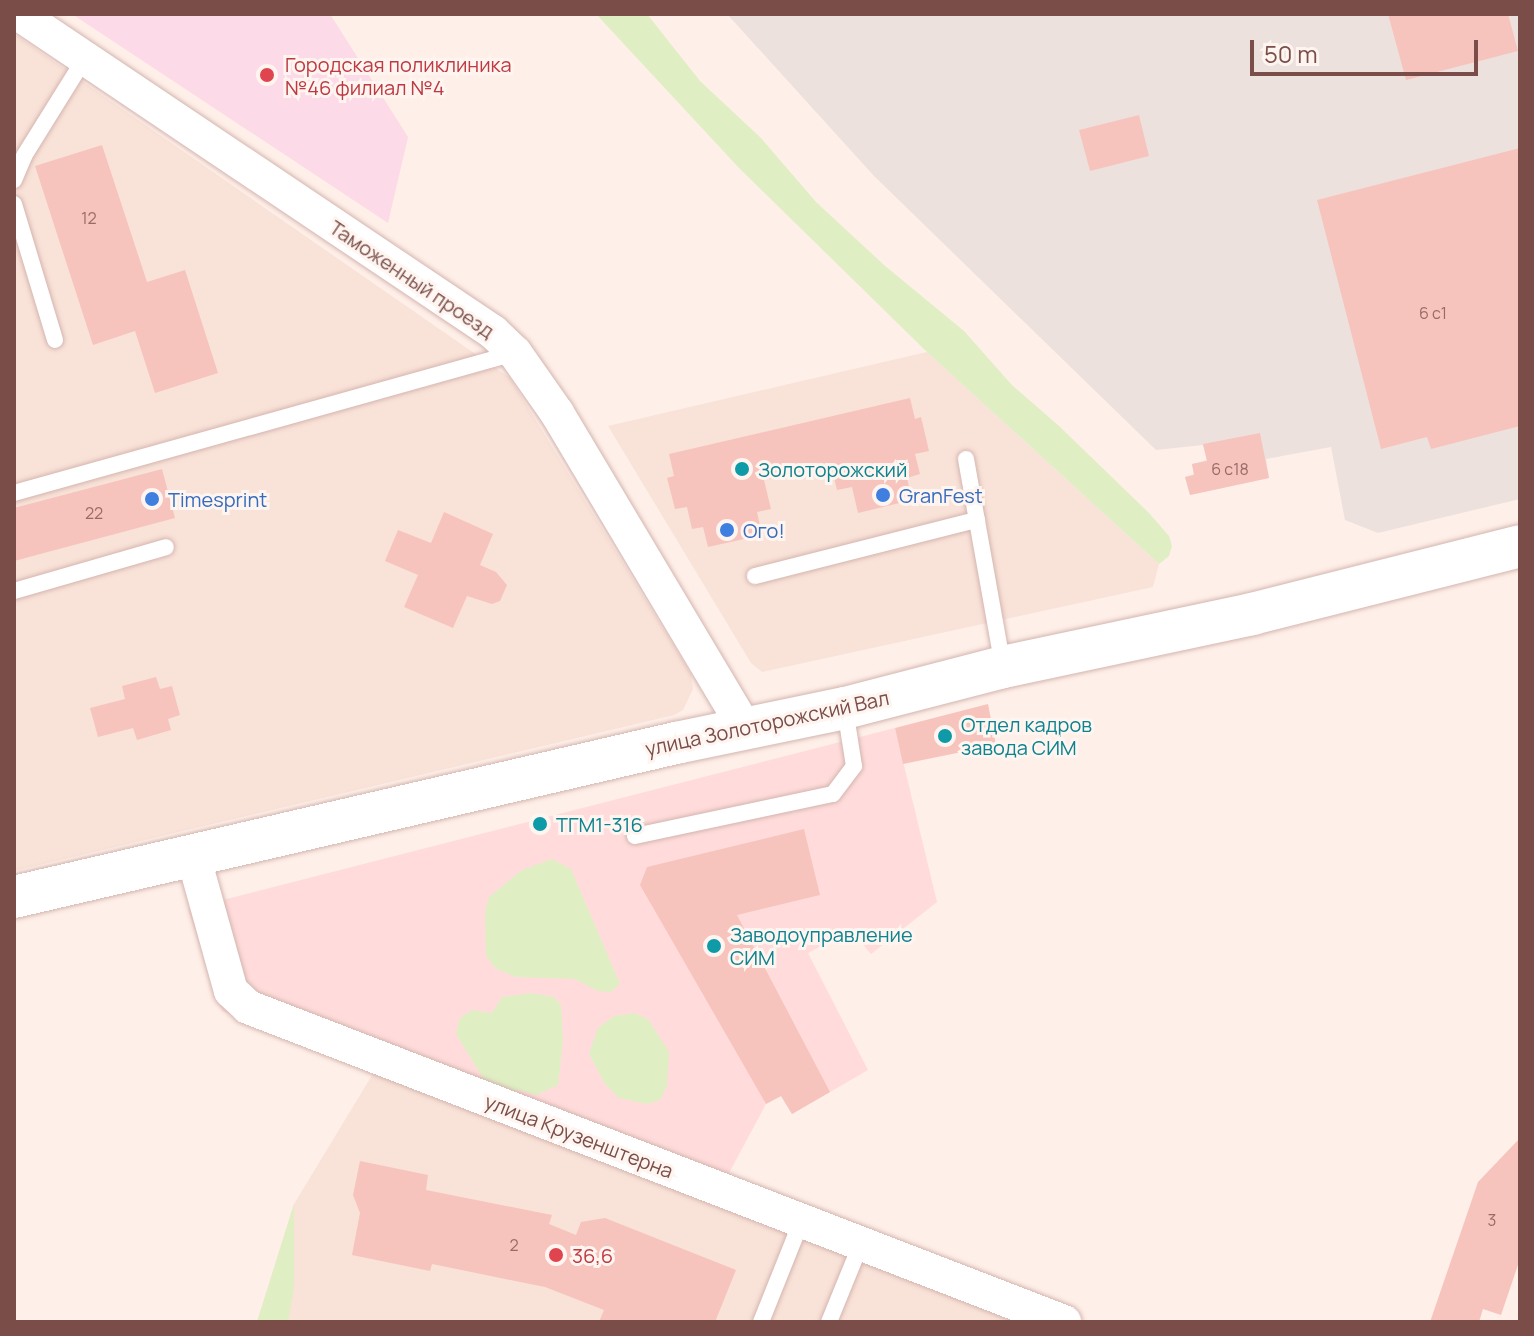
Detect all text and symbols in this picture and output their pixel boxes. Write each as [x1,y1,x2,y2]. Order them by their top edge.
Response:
scale bar [1254,24,1482,74]
text: 50 m [1264,37,1318,70]
place label: Городская поликлиника №46 филиал №4 [285,52,512,99]
marker: Городская поликлиника №46 филиал №4 [256,64,278,86]
house number: 12 [81,208,97,228]
street label: Таможенный проезд [325,215,499,343]
house number: 6 с1 [1419,303,1447,323]
place label: Золоторожский [758,457,907,481]
house number: 6 с18 [1211,459,1249,479]
marker: Золоторожский [733,460,751,478]
place label: GranFest [899,483,983,507]
marker: GranFest [874,486,892,504]
place label: Timesprint [168,487,267,511]
marker: Timesprint [143,490,161,508]
house number: 22 [85,503,103,523]
place label: Ого! [743,518,785,542]
marker: Ого! [718,521,736,539]
street label: улица Золоторожский Вал [643,685,891,761]
place label: Отдел кадров завода СИМ [961,712,1092,759]
marker: Отдел кадров завода СИМ [936,727,954,745]
place label: ТГМ1-316 [556,812,643,836]
marker: ТГМ1-316 [531,815,549,833]
place label: Заводоуправление СИМ [730,922,913,969]
marker: Заводоуправление СИМ [705,937,723,955]
street label: улица Крузенштерна [481,1089,677,1183]
house number: 3 [1488,1210,1496,1230]
house number: 2 [509,1235,519,1255]
place label: 36,6 [572,1243,613,1267]
marker: 36,6 [547,1246,565,1264]

